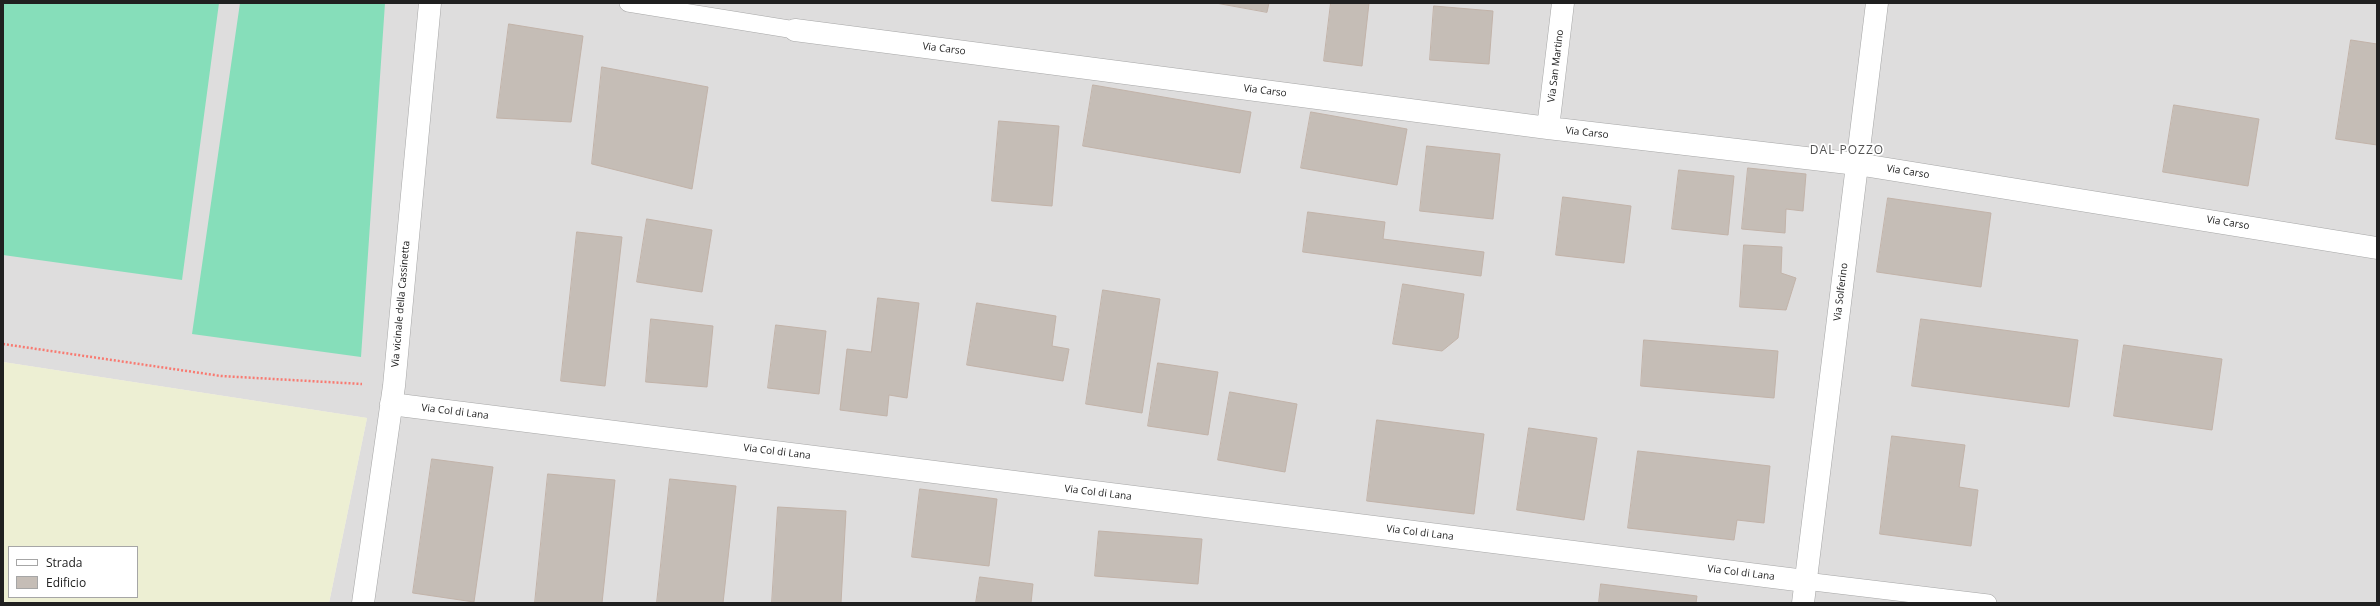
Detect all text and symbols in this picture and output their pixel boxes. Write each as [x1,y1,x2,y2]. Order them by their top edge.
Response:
street label: Via San Martino [1546,29,1566,103]
street label: Via Carso [922,40,966,58]
street label: Via Carso [1243,82,1287,100]
street label: Via Carso [1565,125,1609,141]
district label: DAL POZZO [1810,144,1884,158]
street label: Via Carso [1886,163,1930,181]
street label: Via Carso [2206,214,2250,232]
street label: Via vicinale della Cassinetta [389,240,413,368]
street label: Via Solferino [1831,262,1851,322]
street label: Via Col di Lana [421,402,489,422]
street label: Via Col di Lana [743,442,811,462]
street label: Via Col di Lana [1064,483,1132,503]
street label: Via Col di Lana [1386,523,1454,543]
legend [8,546,138,598]
text: Strada [46,554,82,571]
street label: Via Col di Lana [1707,563,1775,583]
text: Edificio [46,574,86,591]

